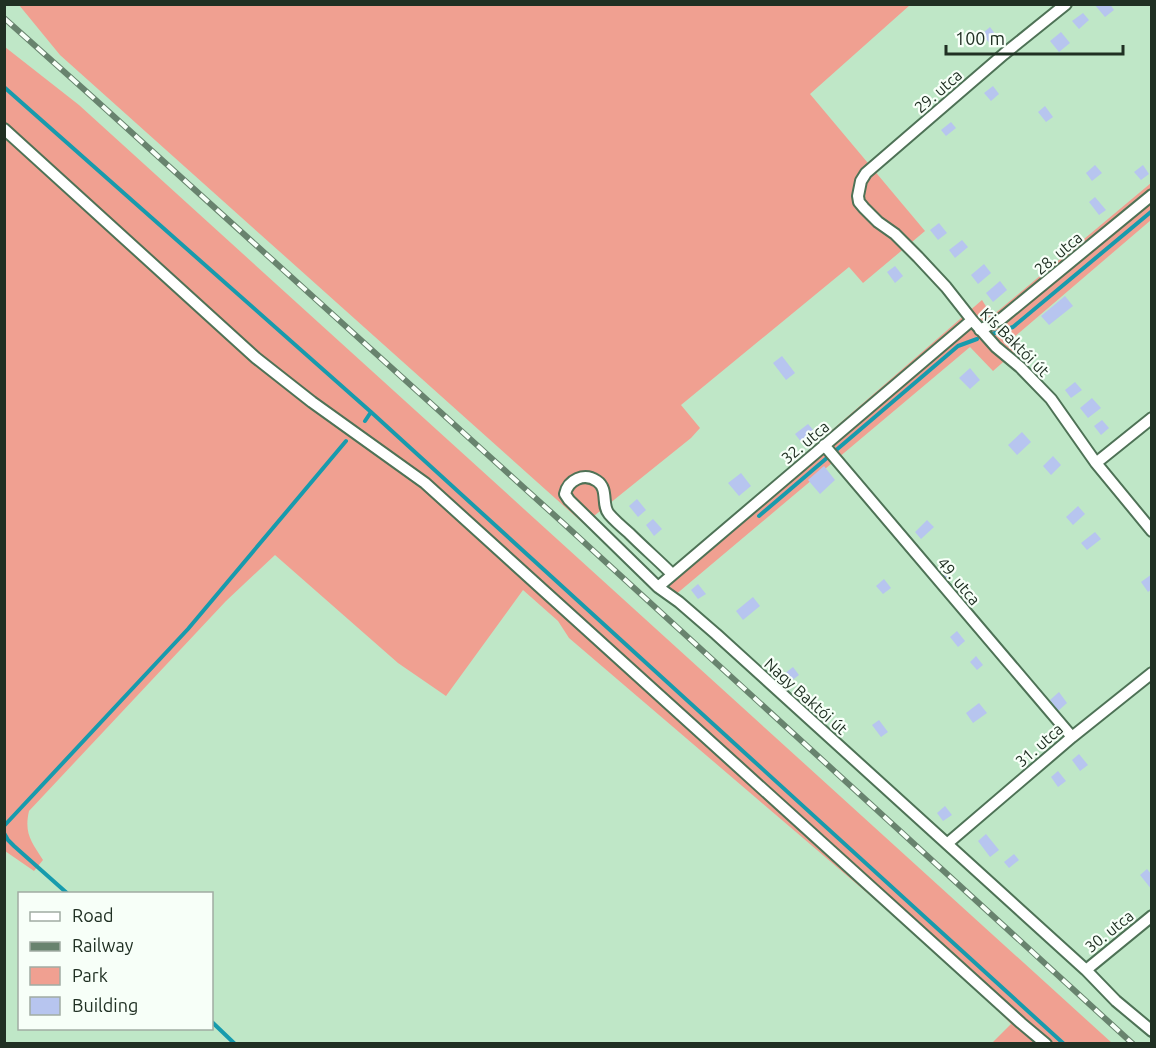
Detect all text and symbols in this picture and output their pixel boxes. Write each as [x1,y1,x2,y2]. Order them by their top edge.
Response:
scale bar [946,18,1123,56]
text: 100 m [955,28,1005,48]
street label: 29. utca [911,66,965,116]
street label: 28. utca [1031,228,1085,278]
street label: Kis Baktói út [977,304,1054,381]
street label: 32. utca [778,417,832,467]
street label: 49. utca [934,554,984,608]
street label: Nagy Baktói út [761,654,852,738]
street label: 31. utca [1012,720,1066,770]
legend [18,892,213,1030]
text: Road [72,905,114,925]
street label: 30. utca [1081,906,1137,956]
text: Railway [72,935,134,955]
text: Park [72,965,108,985]
text: Building [72,995,138,1015]

